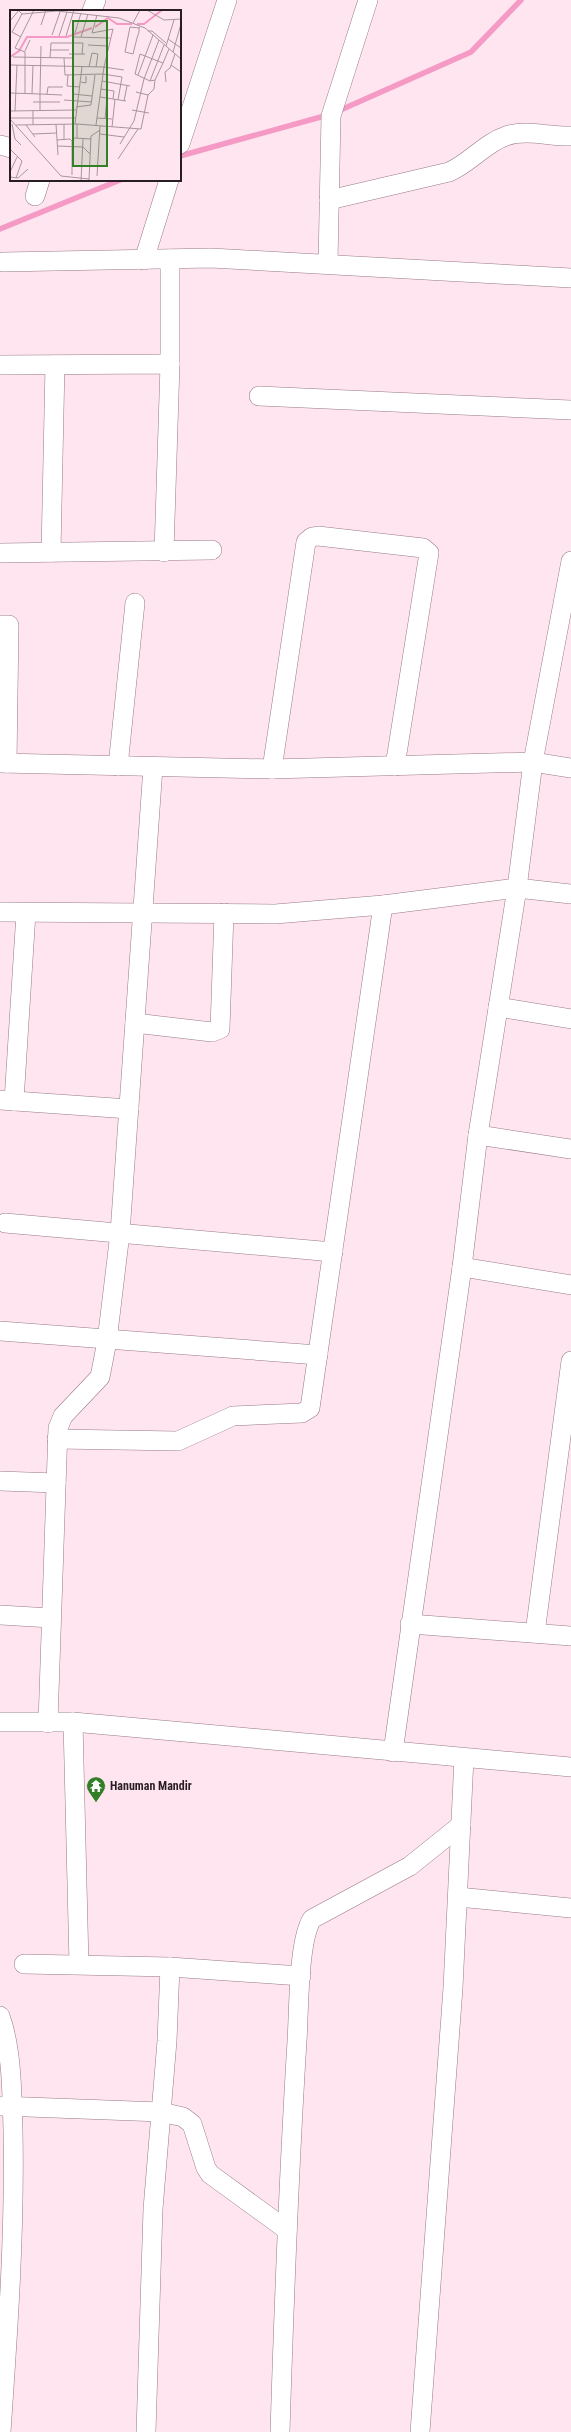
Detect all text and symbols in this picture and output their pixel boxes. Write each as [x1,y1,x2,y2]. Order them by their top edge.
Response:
inset map [10,10,181,181]
temple icon: Hanuman Mandir [85,1775,107,1803]
place label: Hanuman Mandir [110,1779,192,1793]

